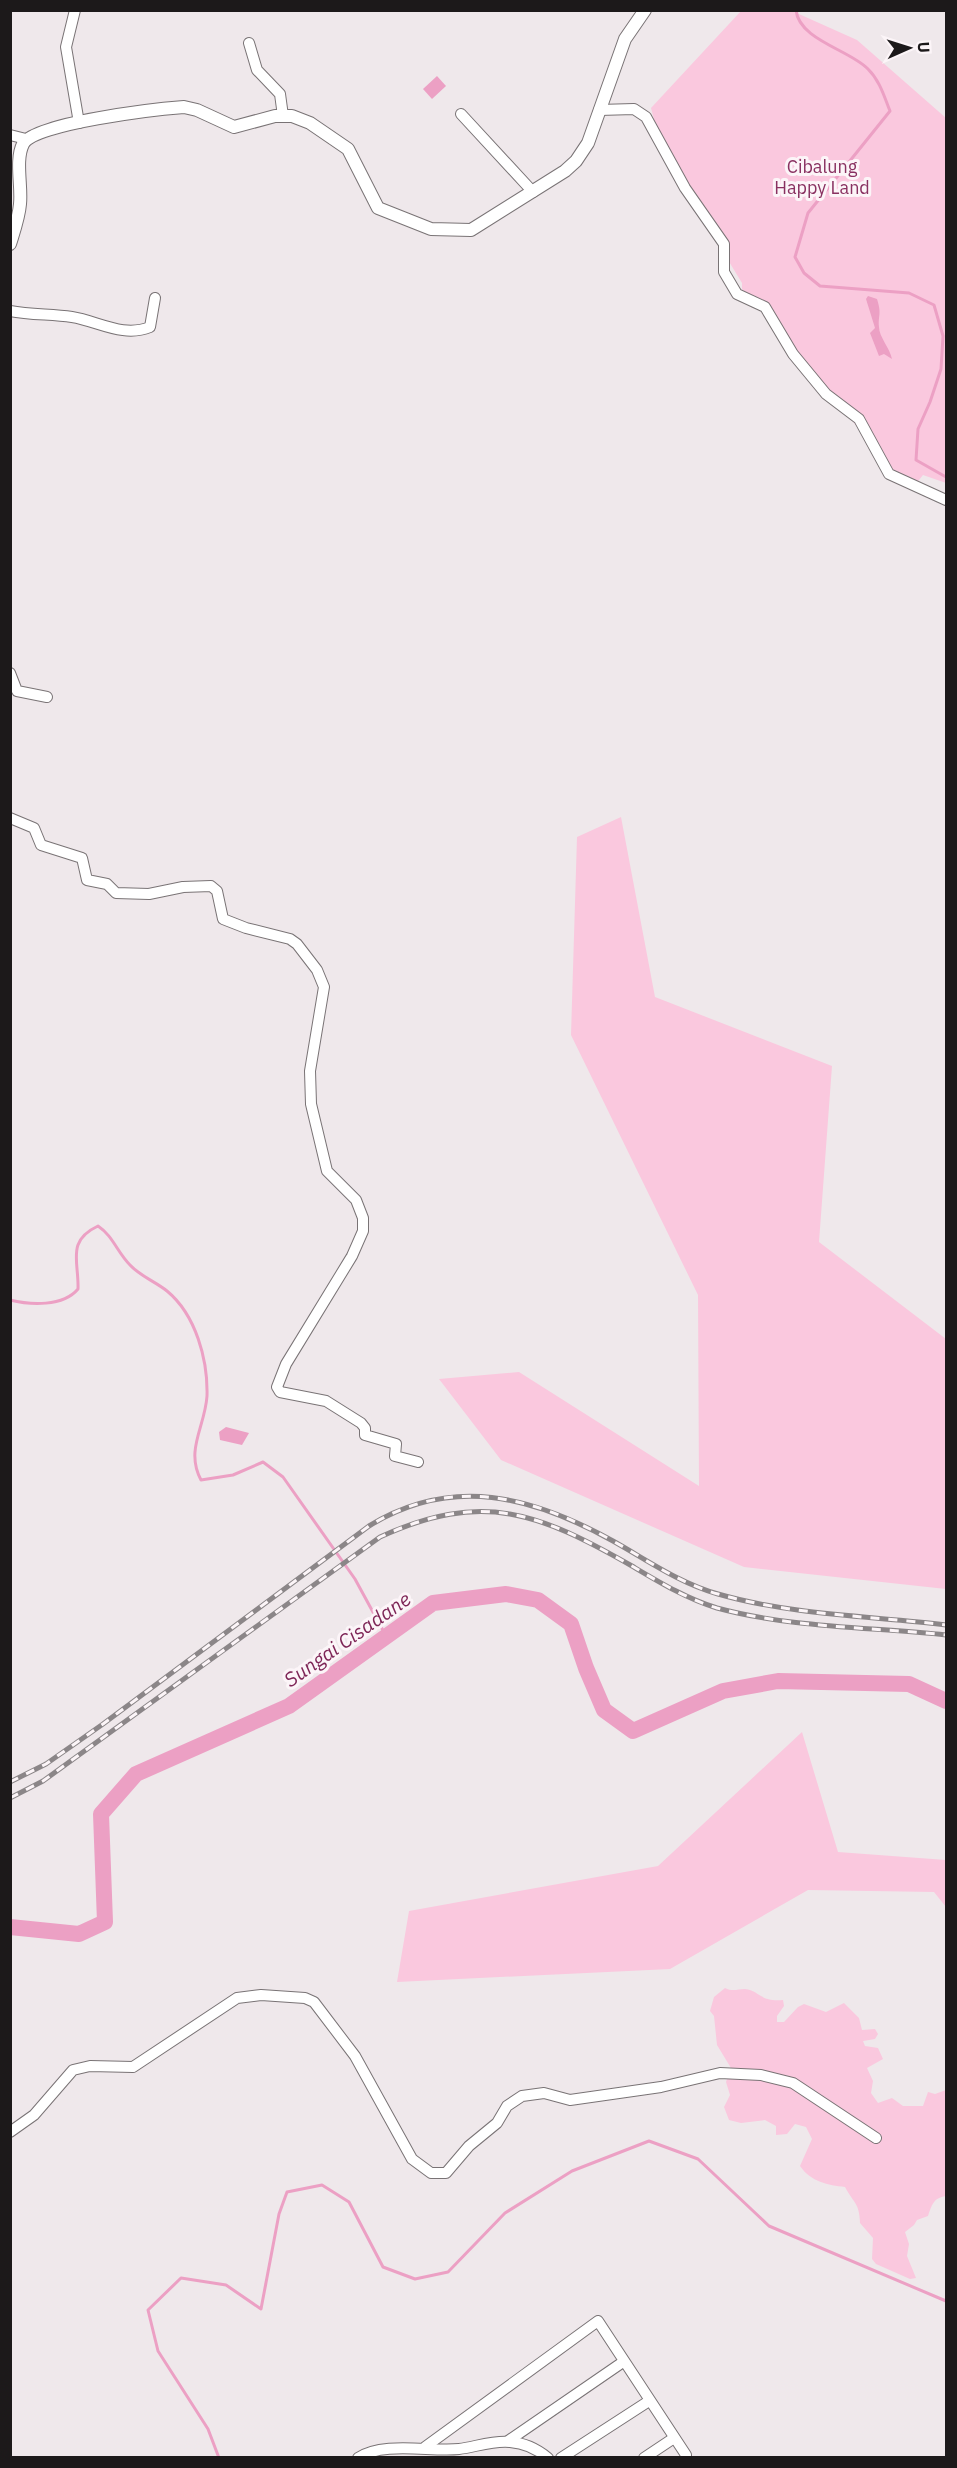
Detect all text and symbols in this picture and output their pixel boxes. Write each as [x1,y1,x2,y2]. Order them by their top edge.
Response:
north arrow [879,18,939,78]
text: U [914,41,934,53]
park label: Cibalung Happy Land [774,155,870,199]
water label: Sungai Cisadane [278,1585,416,1693]

